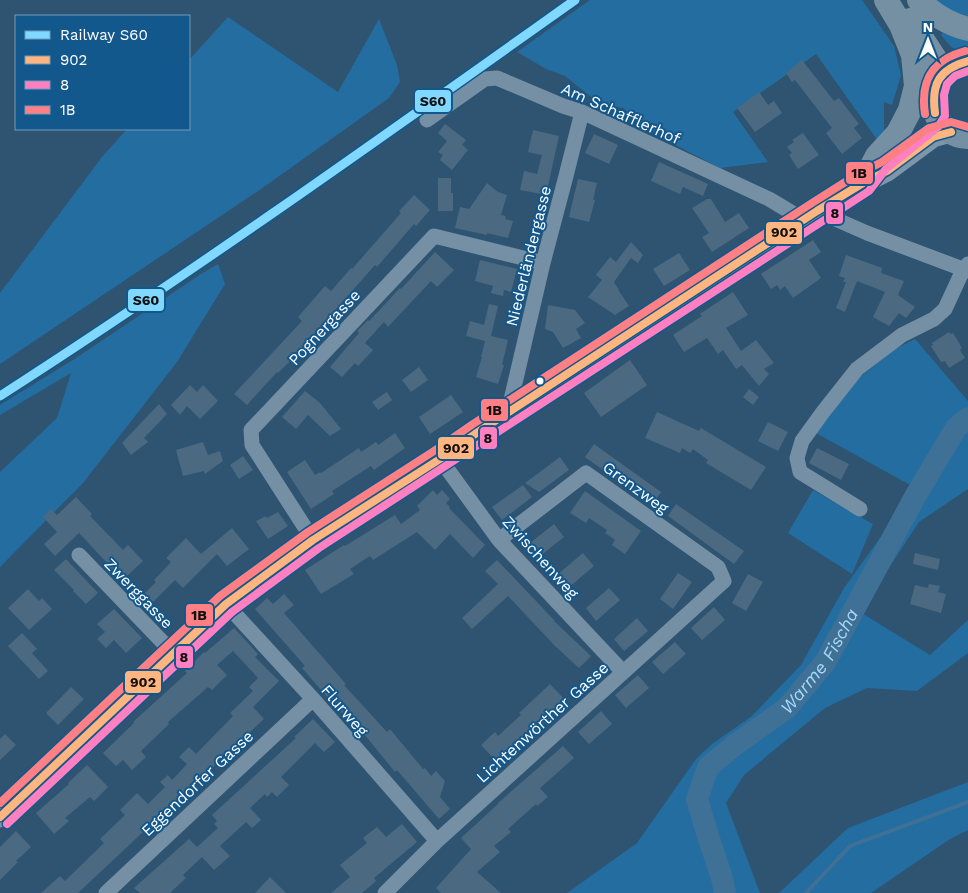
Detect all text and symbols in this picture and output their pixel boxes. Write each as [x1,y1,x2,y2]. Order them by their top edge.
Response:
legend [15,15,190,130]
north arrow [903,15,953,65]
text: N [923,19,933,35]
text: Railway S60 [60,26,148,44]
text: 902 [60,51,87,69]
text: 8 [60,76,69,94]
street label: Am Schafflerhof [558,79,684,149]
line badge: S60 [414,89,452,113]
text: S60 [420,93,446,109]
text: 1B [60,101,76,119]
line badge: 1B [845,161,874,185]
text: 1B [851,165,867,181]
street label: Niederländergasse [502,184,555,328]
line badge: 8 [825,201,844,225]
text: 8 [831,205,840,221]
line badge: 902 [765,221,803,245]
text: 902 [771,224,797,240]
street label: Pognergasse [284,286,364,369]
line badge: S60 [127,288,165,312]
text: S60 [133,292,159,308]
unlabelled marker [535,376,545,386]
line badge: 1B [480,398,509,422]
text: 1B [486,402,502,418]
line badge: 8 [479,426,498,450]
text: 8 [484,430,493,446]
line badge: 902 [437,436,475,460]
text: 902 [443,440,469,456]
street label: Grenzweg [599,457,673,518]
street label: Zwischenweg [499,512,583,603]
street label: Zwerggasse [100,554,177,632]
line badge: 1B [185,603,214,627]
water label: Warme Fischa [776,605,862,718]
text: 1B [191,607,207,623]
line badge: 8 [175,645,194,669]
text: 8 [180,649,189,665]
street label: Lichtenwörther Gasse [472,658,612,787]
line badge: 902 [124,670,162,694]
text: 902 [130,674,156,690]
street label: Flurweg [317,681,372,740]
street label: Eggendorfer Gasse [137,727,257,840]

